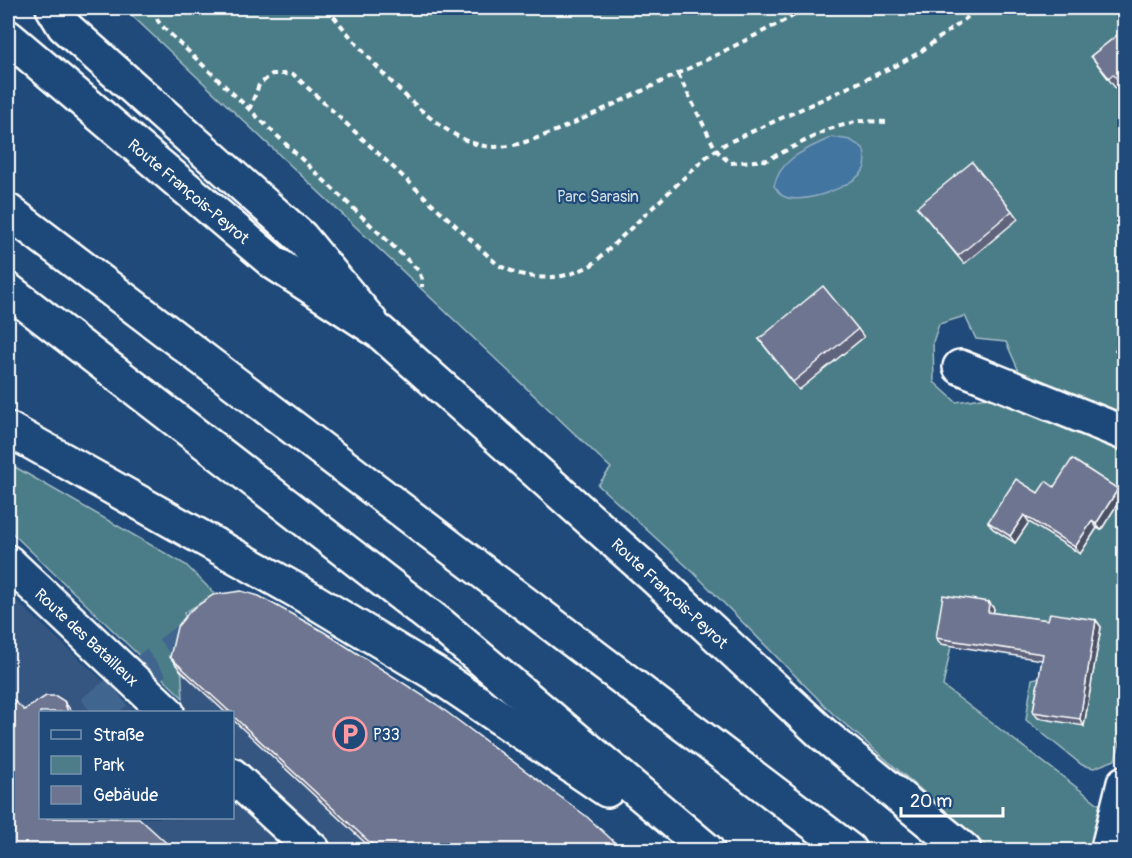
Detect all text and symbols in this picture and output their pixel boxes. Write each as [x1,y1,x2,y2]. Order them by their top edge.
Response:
street label: Route François-Peyrot [124,135,254,249]
park label: Parc Sarasin [557,187,639,207]
street label: Route François-Peyrot [607,534,732,653]
street label: Route des Batailleux [30,585,142,691]
legend [39,711,234,819]
parking icon: P33 [332,716,368,752]
text: Straße [93,724,144,747]
place label: P33 [373,725,400,745]
text: Park [93,754,125,777]
scale bar [901,780,1003,818]
text: Gebäude [93,784,158,807]
text: 20 m [910,790,952,813]

